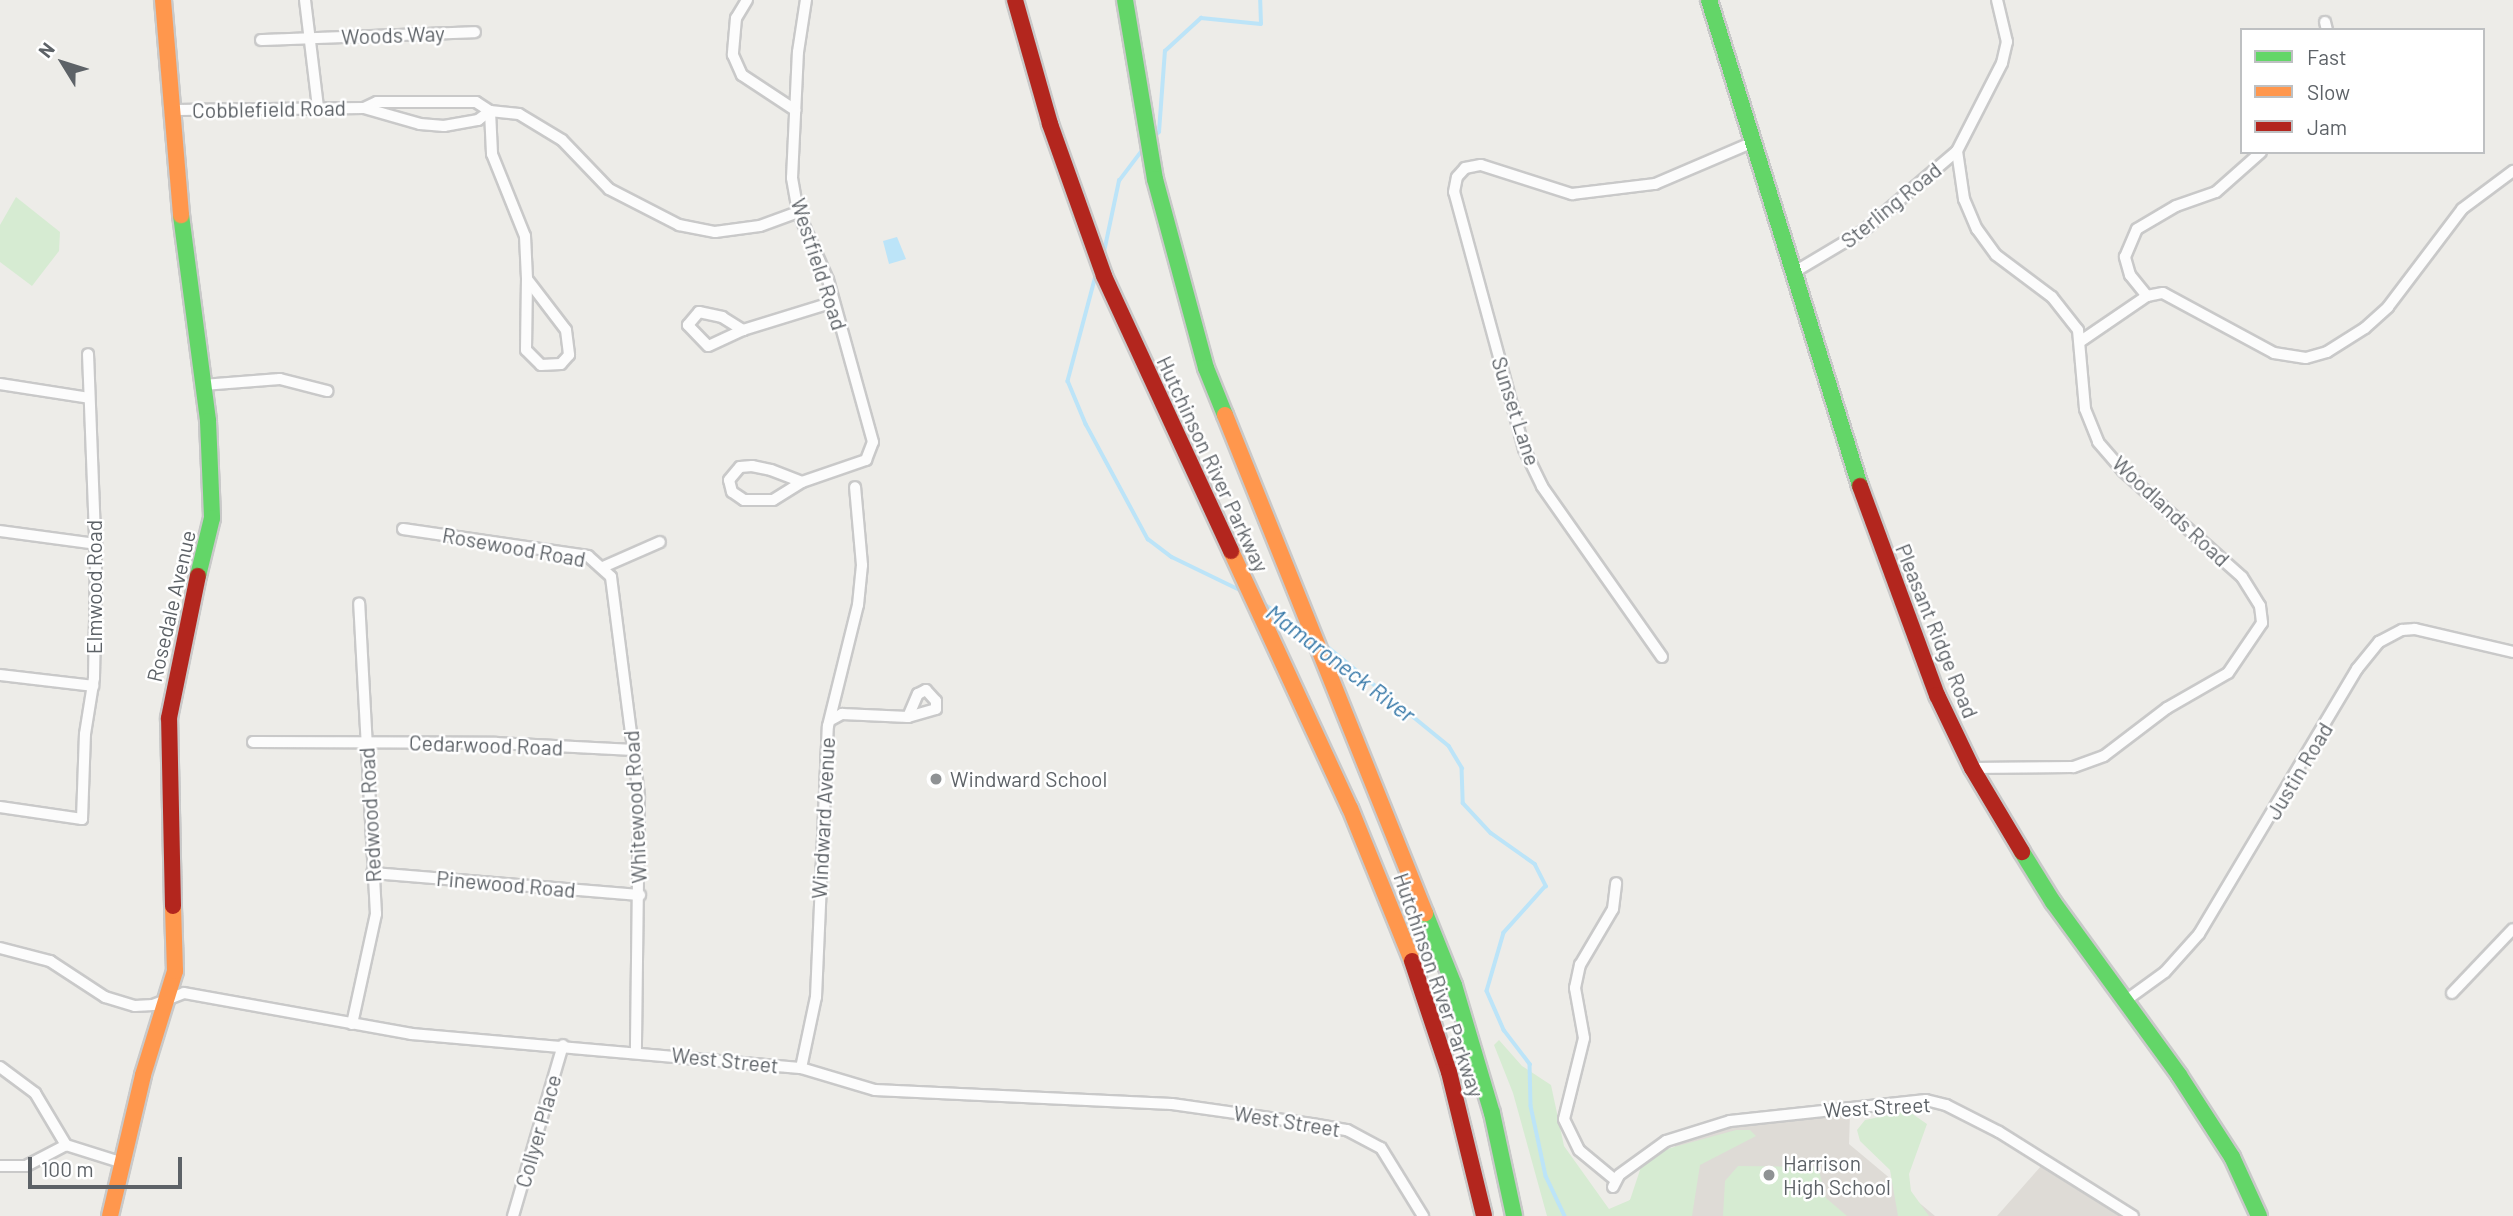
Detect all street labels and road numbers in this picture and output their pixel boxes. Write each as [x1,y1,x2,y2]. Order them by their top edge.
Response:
street label: Woods Way [341,21,445,49]
street label: Cobblefield Road [192,95,346,123]
street label: Sterling Road [1836,157,1946,253]
street label: Westfield Road [786,195,852,333]
street label: Hutchinson River Parkway [1152,352,1274,576]
street label: Sunset Lane [1487,353,1545,469]
street label: Woodlands Road [2107,450,2235,572]
street label: Elmwood Road [81,520,107,654]
street label: Rosewood Road [440,522,588,572]
street label: Rosedale Avenue [141,528,201,684]
street label: Pleasant Ridge Road [1891,540,1983,722]
street label: Justin Road [2260,718,2338,824]
street label: Cedarwood Road [409,730,563,760]
street label: Whitewood Road [618,730,652,884]
street label: Windward Avenue [806,736,840,900]
street label: Redwood Road [354,747,386,883]
street label: Pinewood Road [435,865,577,903]
street label: Hutchinson River Parkway [1389,870,1489,1100]
street label: West Street [670,1042,780,1078]
street label: Collyer Place [510,1072,566,1190]
street label: West Street [1823,1092,1931,1122]
street label: West Street [1232,1100,1342,1142]

